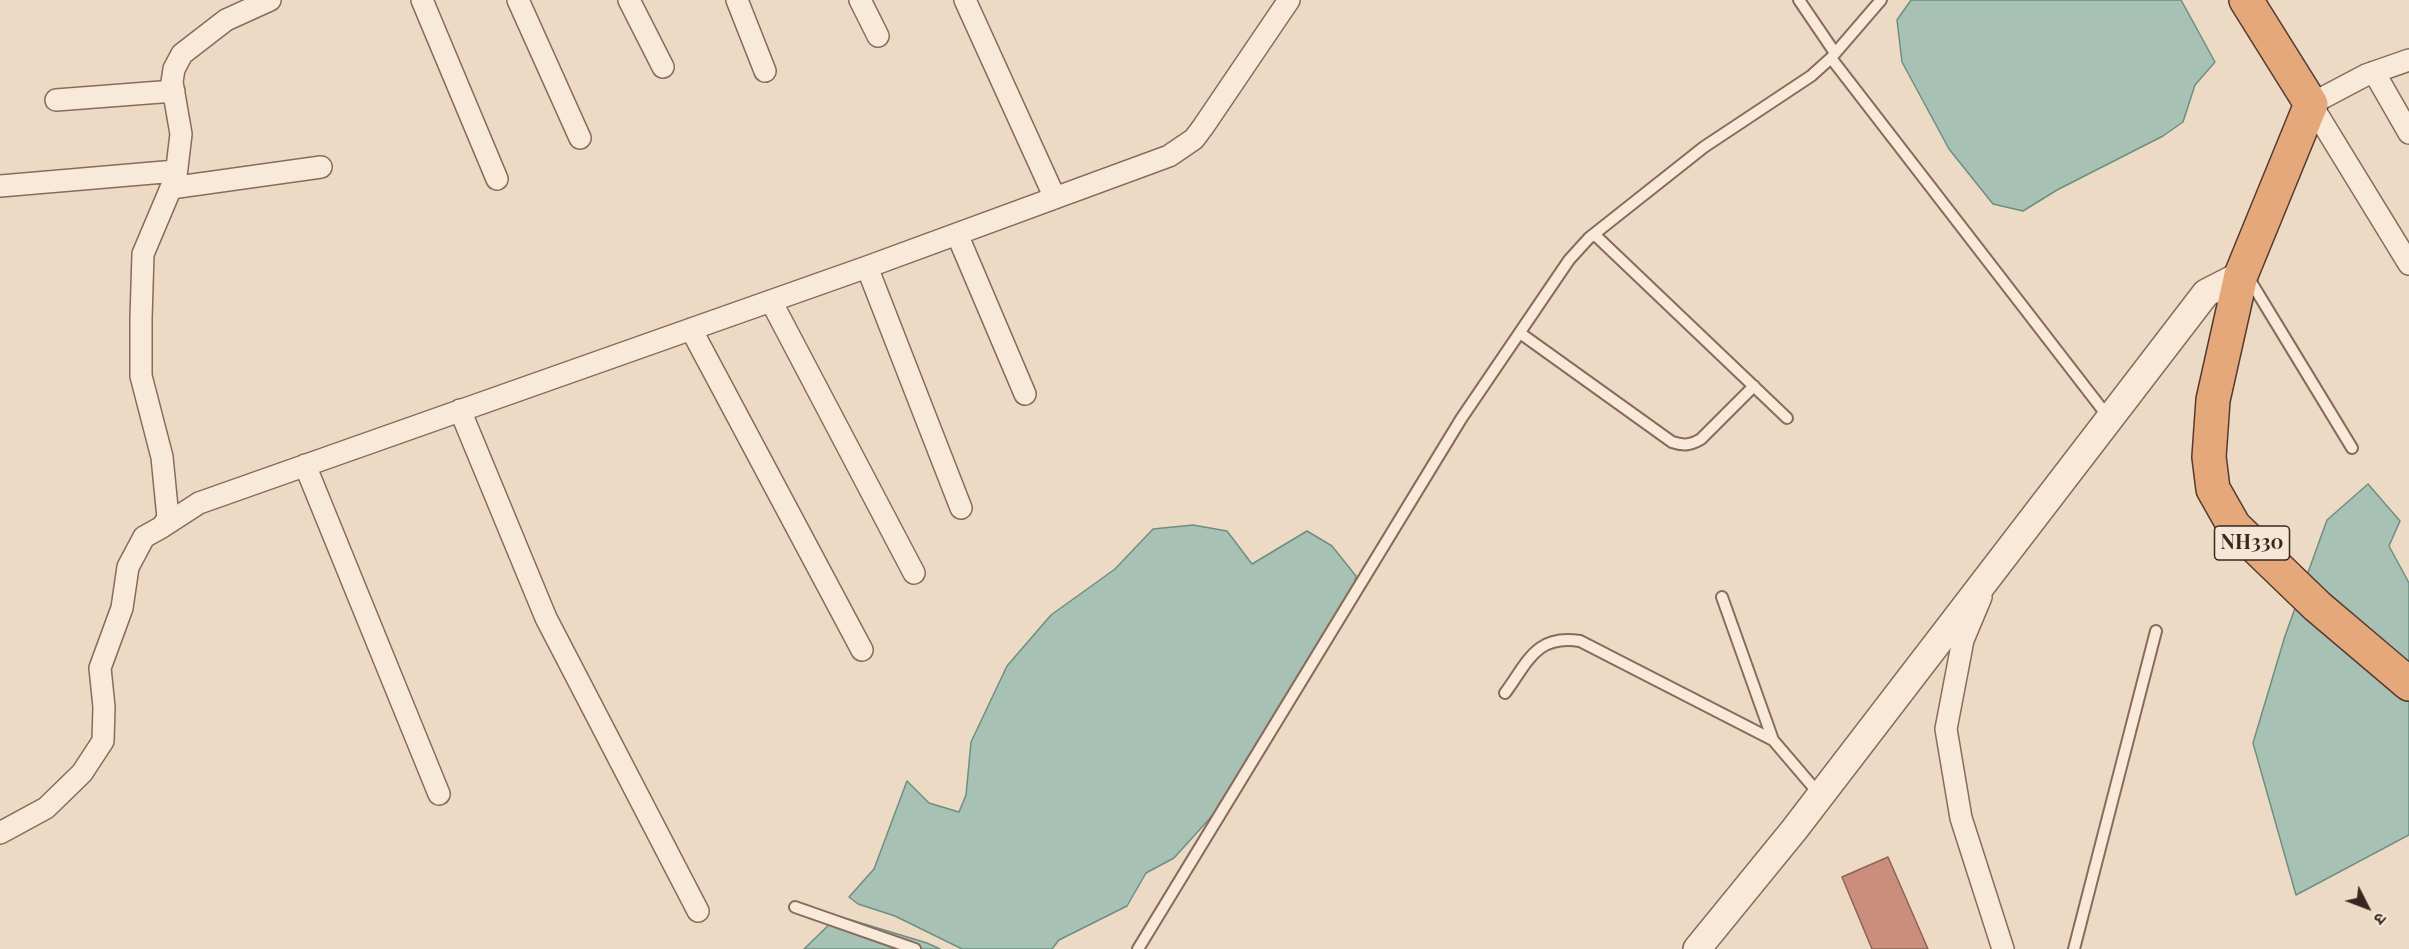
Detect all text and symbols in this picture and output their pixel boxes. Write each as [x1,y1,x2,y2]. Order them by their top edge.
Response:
road number: NH330 [2214,526,2290,560]
north arrow [2337,877,2397,937]
text: उ [2370,909,2392,930]

